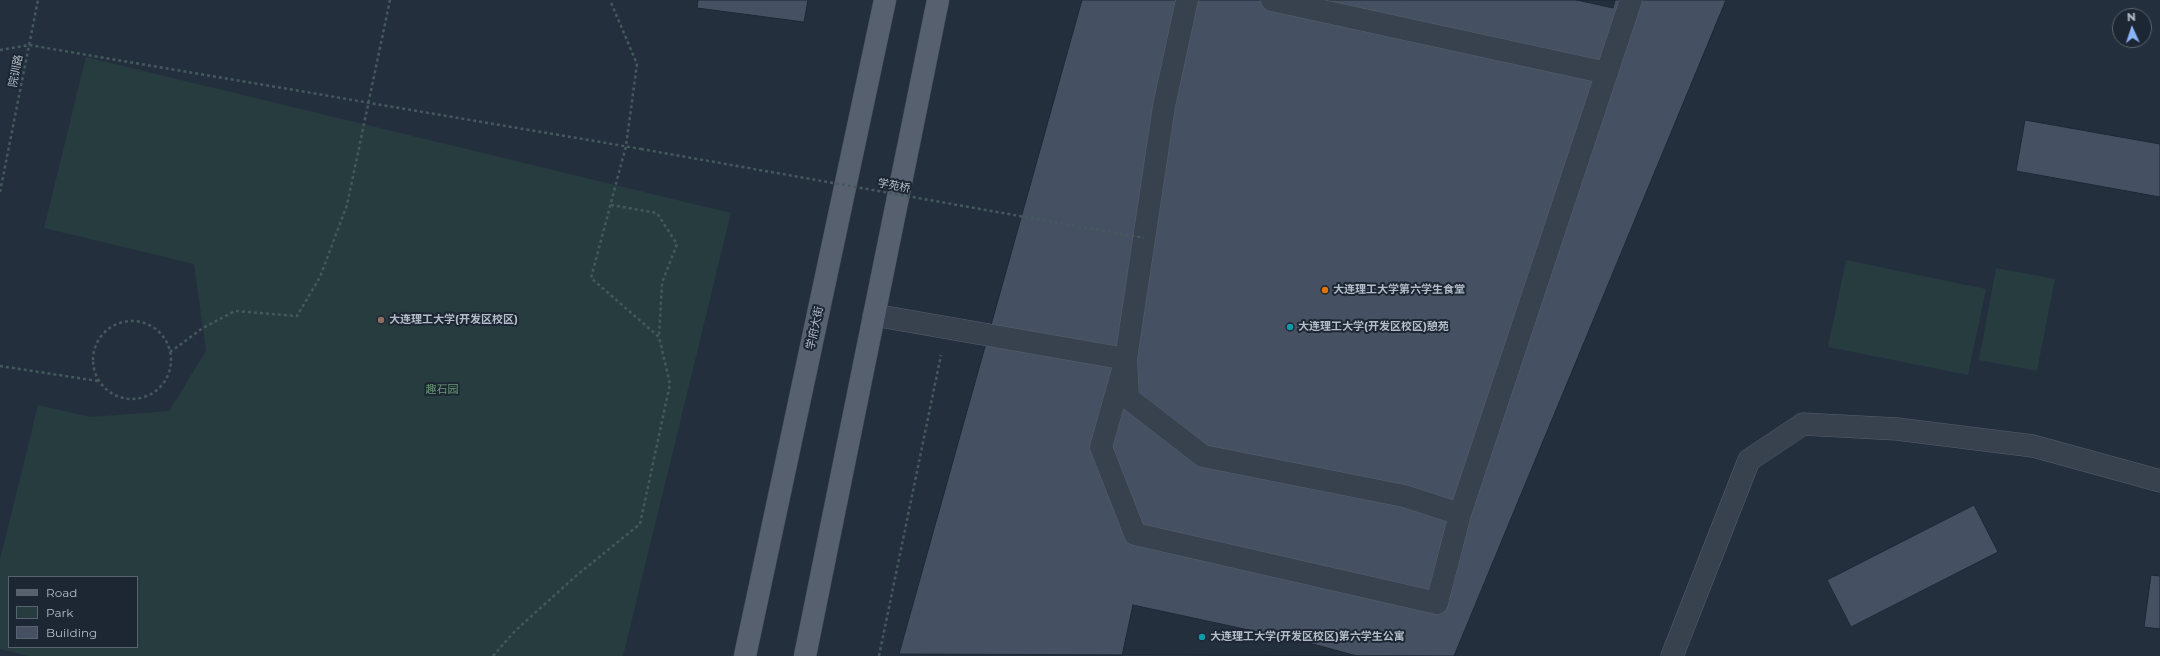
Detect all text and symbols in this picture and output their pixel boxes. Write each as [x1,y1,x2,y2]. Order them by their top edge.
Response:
north arrow [2112,8,2152,48]
text: N [2127,10,2136,24]
street label: 院训路 [6,54,26,88]
street label: 学苑桥 [877,177,911,195]
place label: 大连理工大学第六学生食堂 [1333,283,1465,297]
marker: 大连理工大学第六学生食堂 [1320,285,1330,295]
street label: 学府大街 [804,305,826,351]
place label: 大连理工大学(开发区校区) [389,313,518,327]
marker: 大连理工大学(开发区校区) [376,315,386,325]
place label: 大连理工大学(开发区校区)憩苑 [1298,320,1449,334]
marker: 大连理工大学(开发区校区)憩苑 [1285,322,1295,332]
park label: 趣石园 [426,383,458,397]
legend [8,576,138,648]
text: Road [46,585,77,600]
text: Park [46,605,73,620]
text: Building [46,625,97,640]
place label: 大连理工大学(开发区校区)第六学生公寓 [1210,630,1405,644]
marker: 大连理工大学(开发区校区)第六学生公寓 [1197,632,1207,642]

